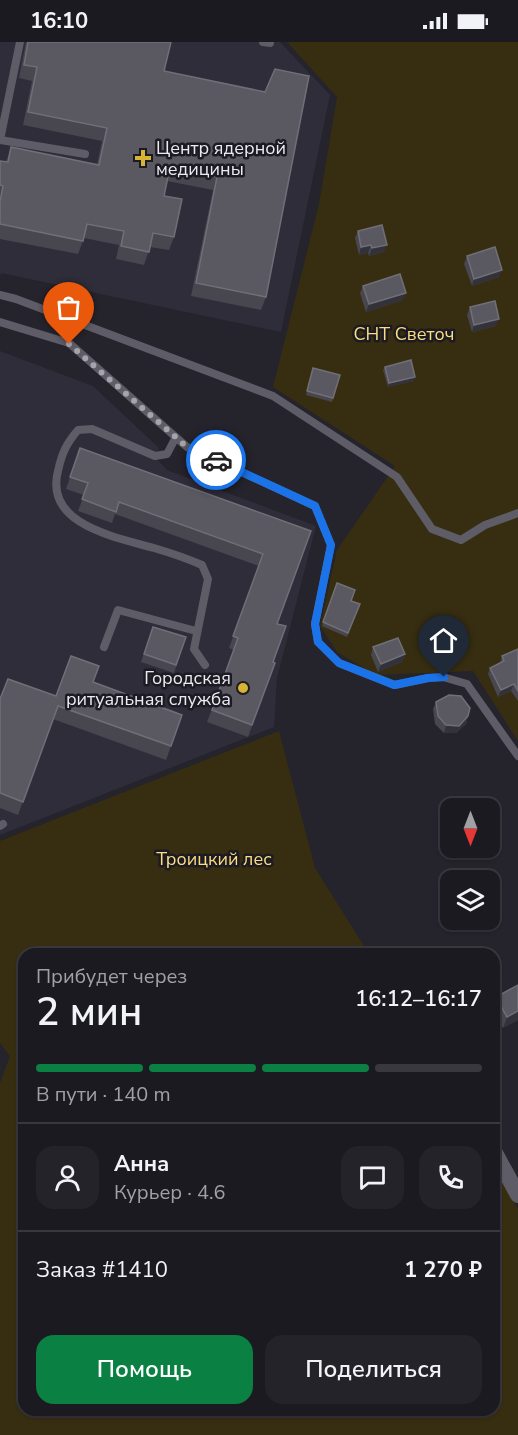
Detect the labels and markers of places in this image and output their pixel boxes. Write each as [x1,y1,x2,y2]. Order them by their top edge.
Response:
place label: Центр ядерной медицины [156,136,286,181]
marker: Центр ядерной медицины [134,149,152,167]
pin [43,282,94,344]
pin [418,615,469,677]
place label: Городская ритуальная служба [66,666,231,711]
marker: Городская ритуальная служба [236,681,250,695]

